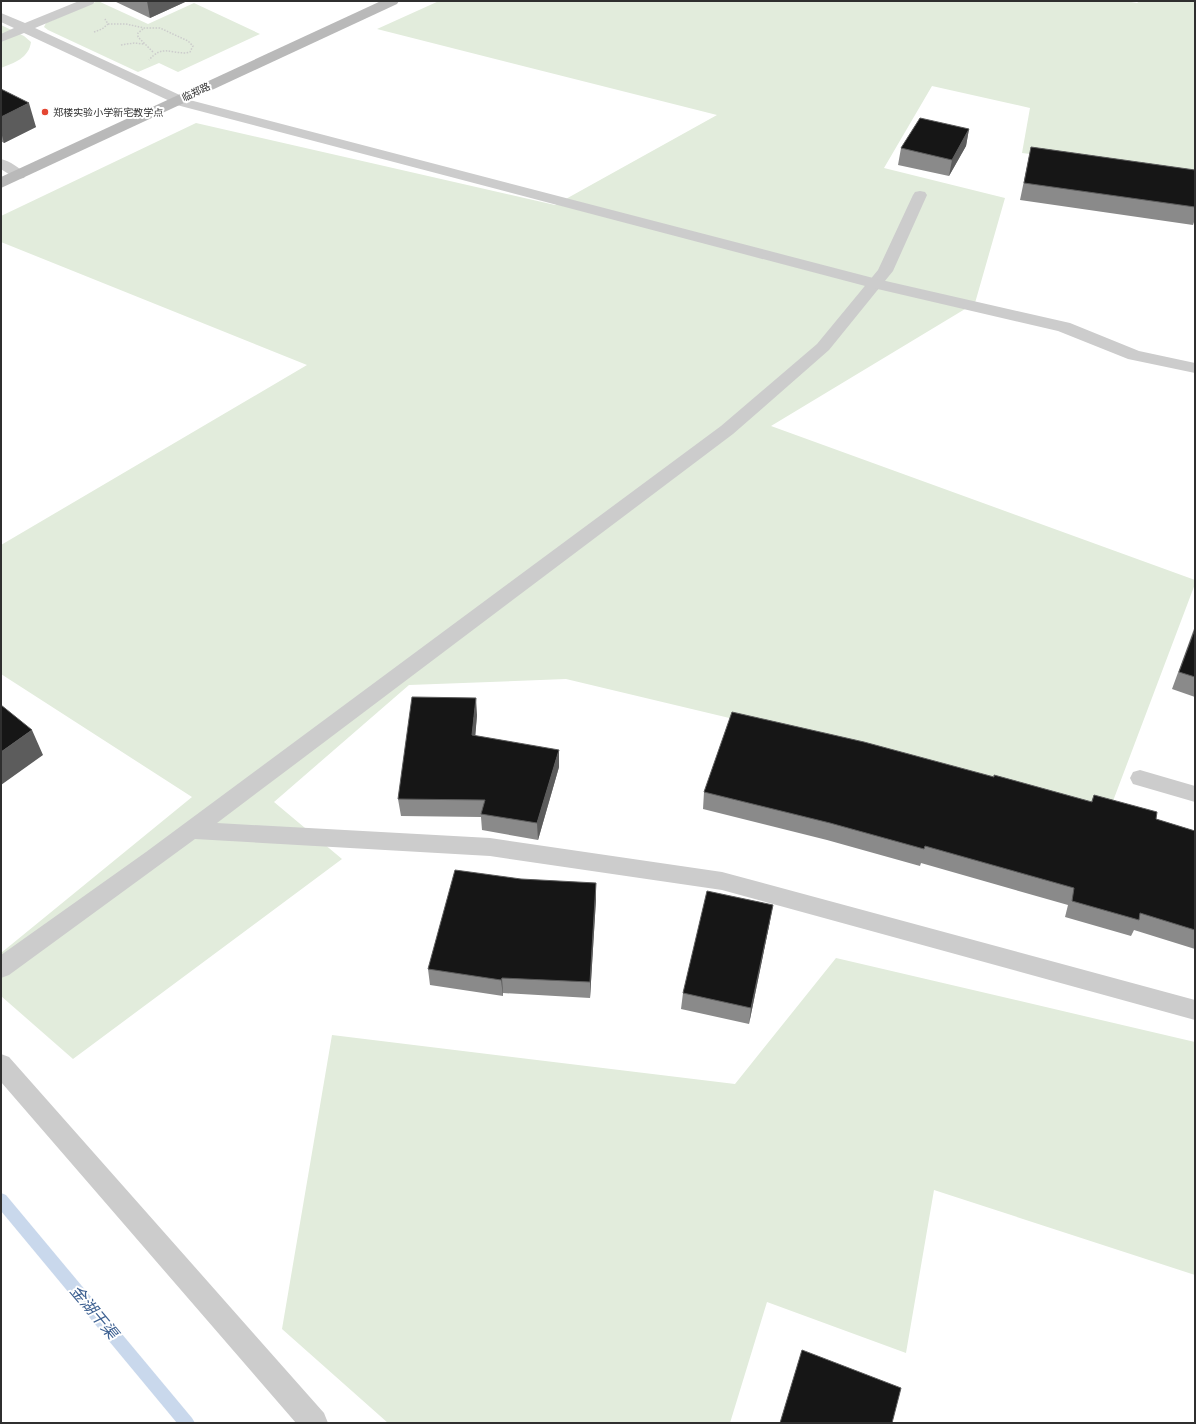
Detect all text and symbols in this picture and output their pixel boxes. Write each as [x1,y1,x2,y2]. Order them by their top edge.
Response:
street label: 临郑路 [180,81,212,103]
marker: 郑楼实验小学新宅教学点 [40,107,50,117]
place label: 郑楼实验小学新宅教学点 [53,107,163,118]
water label: 金湖干渠 [66,1281,123,1344]

